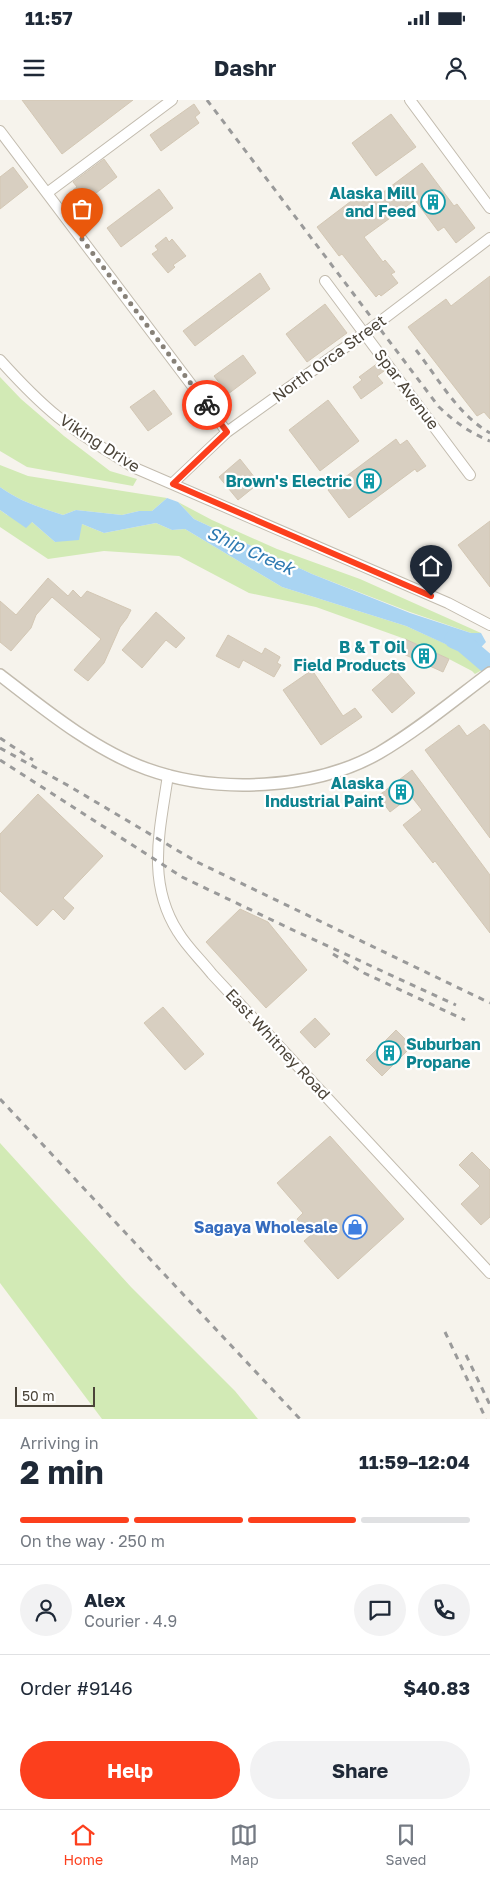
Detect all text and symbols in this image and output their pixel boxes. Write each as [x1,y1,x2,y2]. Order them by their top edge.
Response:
text: 11:57 [25,6,73,29]
icon: menu [20,54,48,82]
text: Dashr [214,54,276,81]
icon: person [442,54,470,82]
place label: Alaska Mill and Feed [329,183,417,221]
pin [61,188,103,239]
building icon: Alaska Mill and Feed [420,189,446,215]
icon: bag [68,195,96,223]
street label: North Orca Street [268,310,390,406]
street label: Spar Avenue [370,345,444,433]
courier [182,380,232,430]
icon: bike [193,391,221,419]
street label: Viking Drive [56,410,144,476]
building icon: Brown's Electric [356,468,382,494]
place label: Brown's Electric [225,471,352,491]
water label: Ship Creek [204,521,300,580]
pin [410,545,452,596]
icon: home [417,552,445,580]
place label: B & T Oil Field Products [293,637,407,675]
building icon: B & T Oil Field Products [411,643,437,669]
place label: Alaska Industrial Paint [265,773,384,811]
building icon: Alaska Industrial Paint [388,779,414,805]
street label: East Whitney Road [221,984,335,1104]
place label: Suburban Propane [406,1034,481,1072]
building icon: Suburban Propane [376,1040,402,1066]
shop icon: Sagaya Wholesale [342,1214,368,1240]
place label: Sagaya Wholesale [194,1217,338,1237]
scale bar [15,1384,95,1407]
text: 50 m [22,1387,55,1404]
text: Arriving in [20,1433,99,1453]
text: 11:59–12:04 [359,1450,470,1473]
text: 2 min [20,1453,104,1491]
text: On the way · 250 m [20,1531,165,1551]
button: person [20,1584,72,1636]
button: chat [354,1584,406,1636]
button: phone [418,1584,470,1636]
text: Alex [84,1588,125,1611]
text: Courier · 4.9 [84,1611,177,1631]
text: Order #9146 [20,1676,133,1699]
text: $40.83 [403,1676,470,1699]
button: Help [20,1741,240,1799]
button: Share [250,1741,470,1799]
tab: Home [63,1821,103,1868]
tab: Map [230,1821,259,1868]
tab: Saved [386,1821,426,1868]

